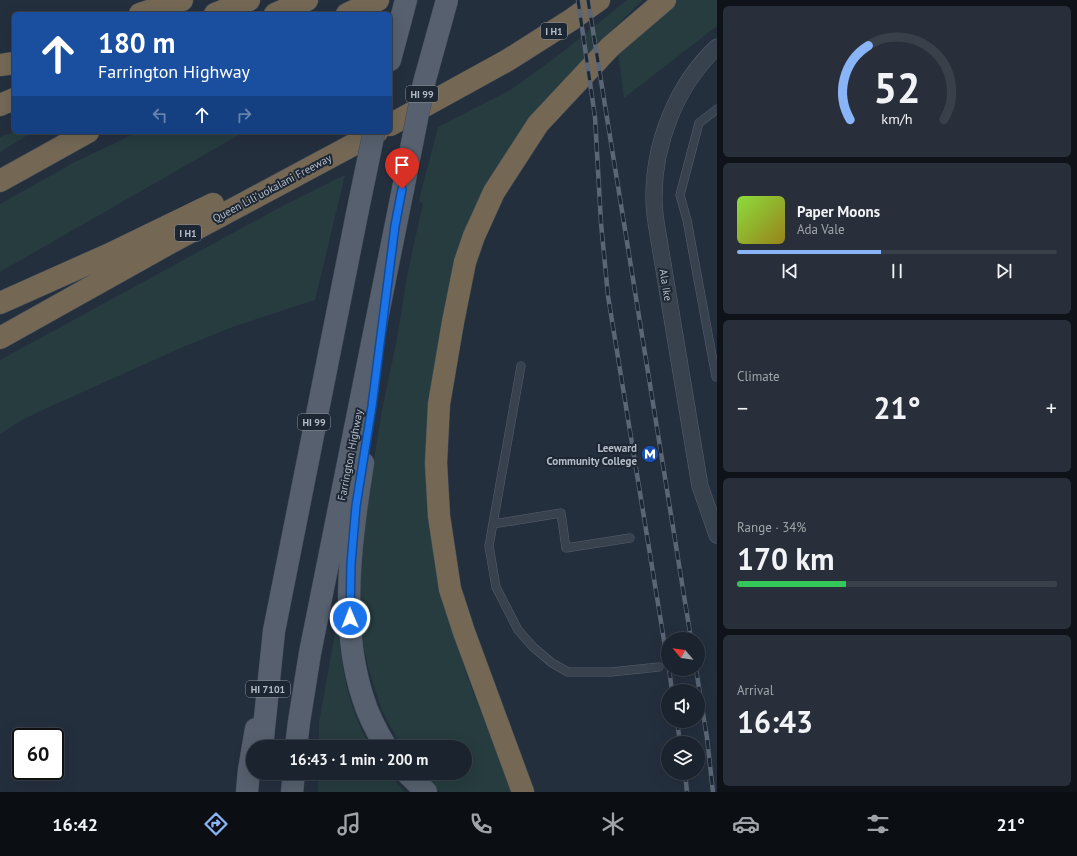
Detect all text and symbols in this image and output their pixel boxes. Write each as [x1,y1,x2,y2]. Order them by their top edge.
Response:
road number: I H1 [541,23,567,39]
text: 180 m [98,24,175,61]
icon: ahead [32,28,84,80]
text: Farrington Highway [98,60,250,83]
text: 52 [873,60,921,113]
road number: HI 99 [406,86,438,102]
icon: left [149,104,171,126]
icon: ahead [191,104,213,126]
icon: right [233,104,255,126]
text: km/h [881,108,913,127]
pin [385,148,419,189]
street label: Queen Liliʻuokalani Freeway [210,150,335,225]
icon: arrive [391,154,413,176]
text: Paper Moons [797,202,880,221]
text: Ada Vale [797,221,845,238]
road number: I H1 [175,225,201,241]
icon: previous [779,260,801,282]
icon: pause [886,260,908,282]
icon: next [993,260,1015,282]
street label: Ala Ike [657,268,675,302]
text: Climate [737,368,780,385]
text: 21° [873,388,921,427]
text: − [737,394,748,422]
text: + [1046,394,1057,422]
street label: Farrington Highway [334,407,366,502]
road number: HI 99 [298,414,330,430]
place label: Leeward Community College [547,441,637,468]
metro station icon: Leeward Community College [640,444,660,464]
text: Range · 34% [737,519,806,536]
text: 170 km [737,539,835,578]
position arrow [329,597,371,639]
north arrow [661,632,705,676]
map controls [661,632,705,780]
road number: HI 7101 [246,681,290,697]
text: Arrival [737,682,773,699]
button: sound [661,684,705,728]
text: 16:43 [737,702,813,741]
speed limit sign: 60 [12,728,64,780]
button: layers [661,736,705,780]
text: 16:43 · 1 min · 200 m [290,750,428,769]
icon: directions [202,810,230,838]
icon: music [335,810,363,838]
icon: phone [467,810,495,838]
icon: climate [599,810,627,838]
icon: car [732,810,760,838]
icon: filters [864,810,892,838]
text: 16:42 [52,813,98,836]
text: 21° [996,813,1025,836]

